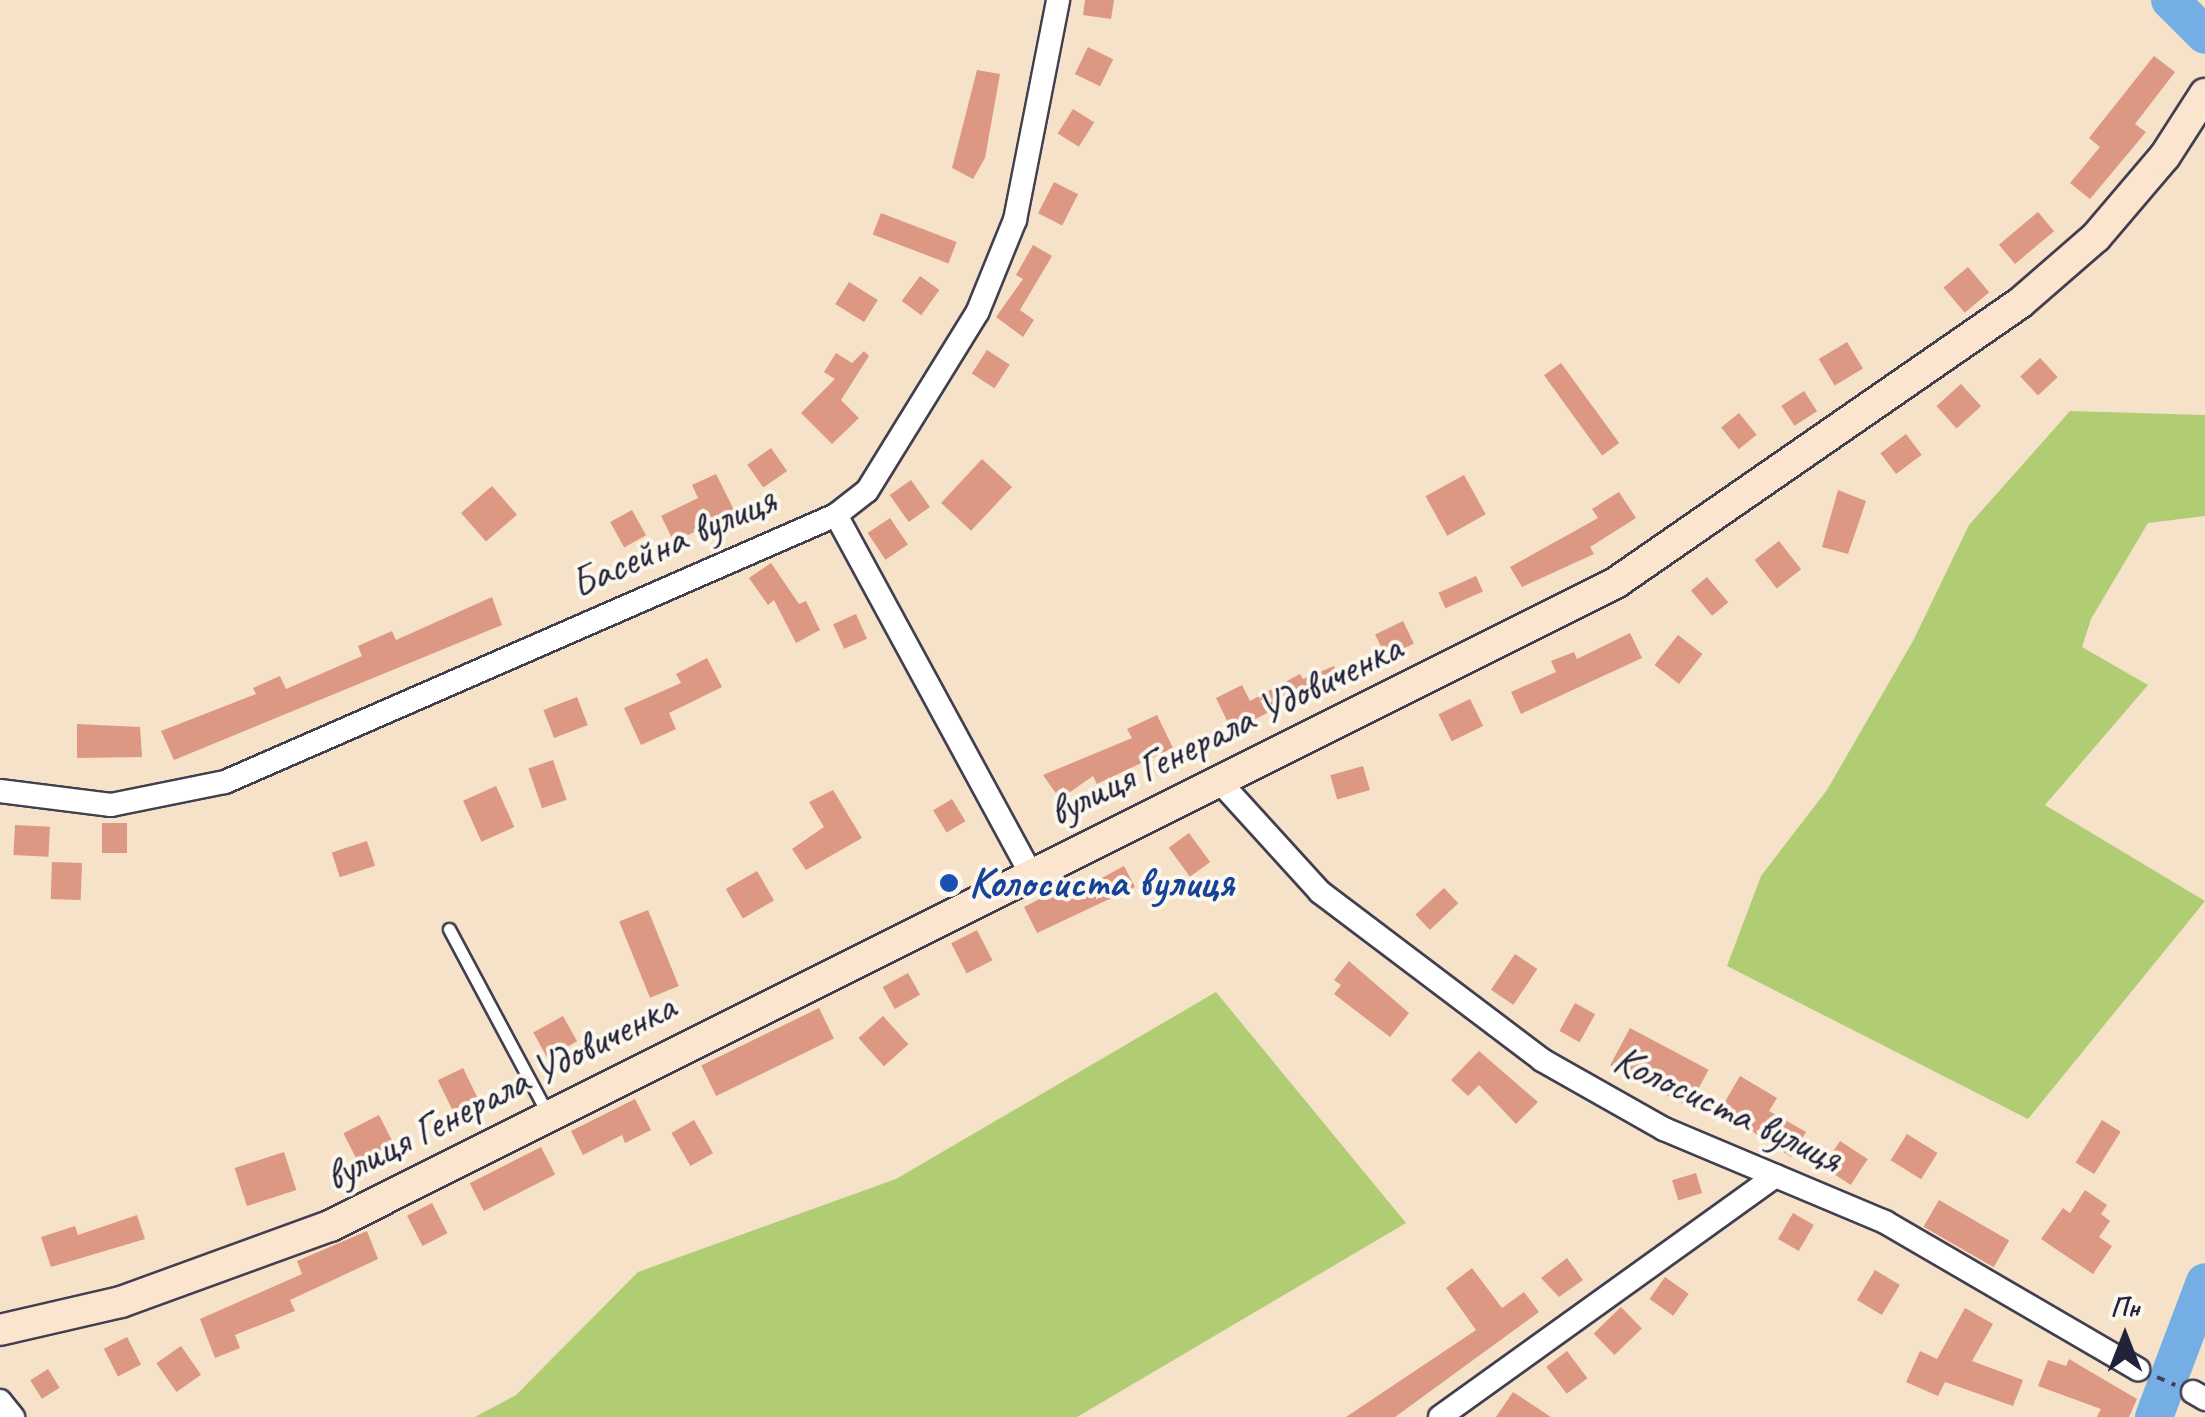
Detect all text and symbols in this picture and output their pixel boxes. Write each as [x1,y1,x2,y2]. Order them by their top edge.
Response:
street label: Басейна вулиця [562,474,784,610]
street label: вулиця Генерала Удовиченка [1038,622,1412,838]
place label: Колосиста вулиця [969,858,1236,908]
marker: Колосиста вулиця [938,872,960,894]
street label: вулиця Генерала Удовиченка [314,981,686,1203]
street label: Колосиста вулиця [1605,1034,1851,1184]
north arrow [2075,1287,2175,1387]
text: Пн [2110,1289,2140,1324]

